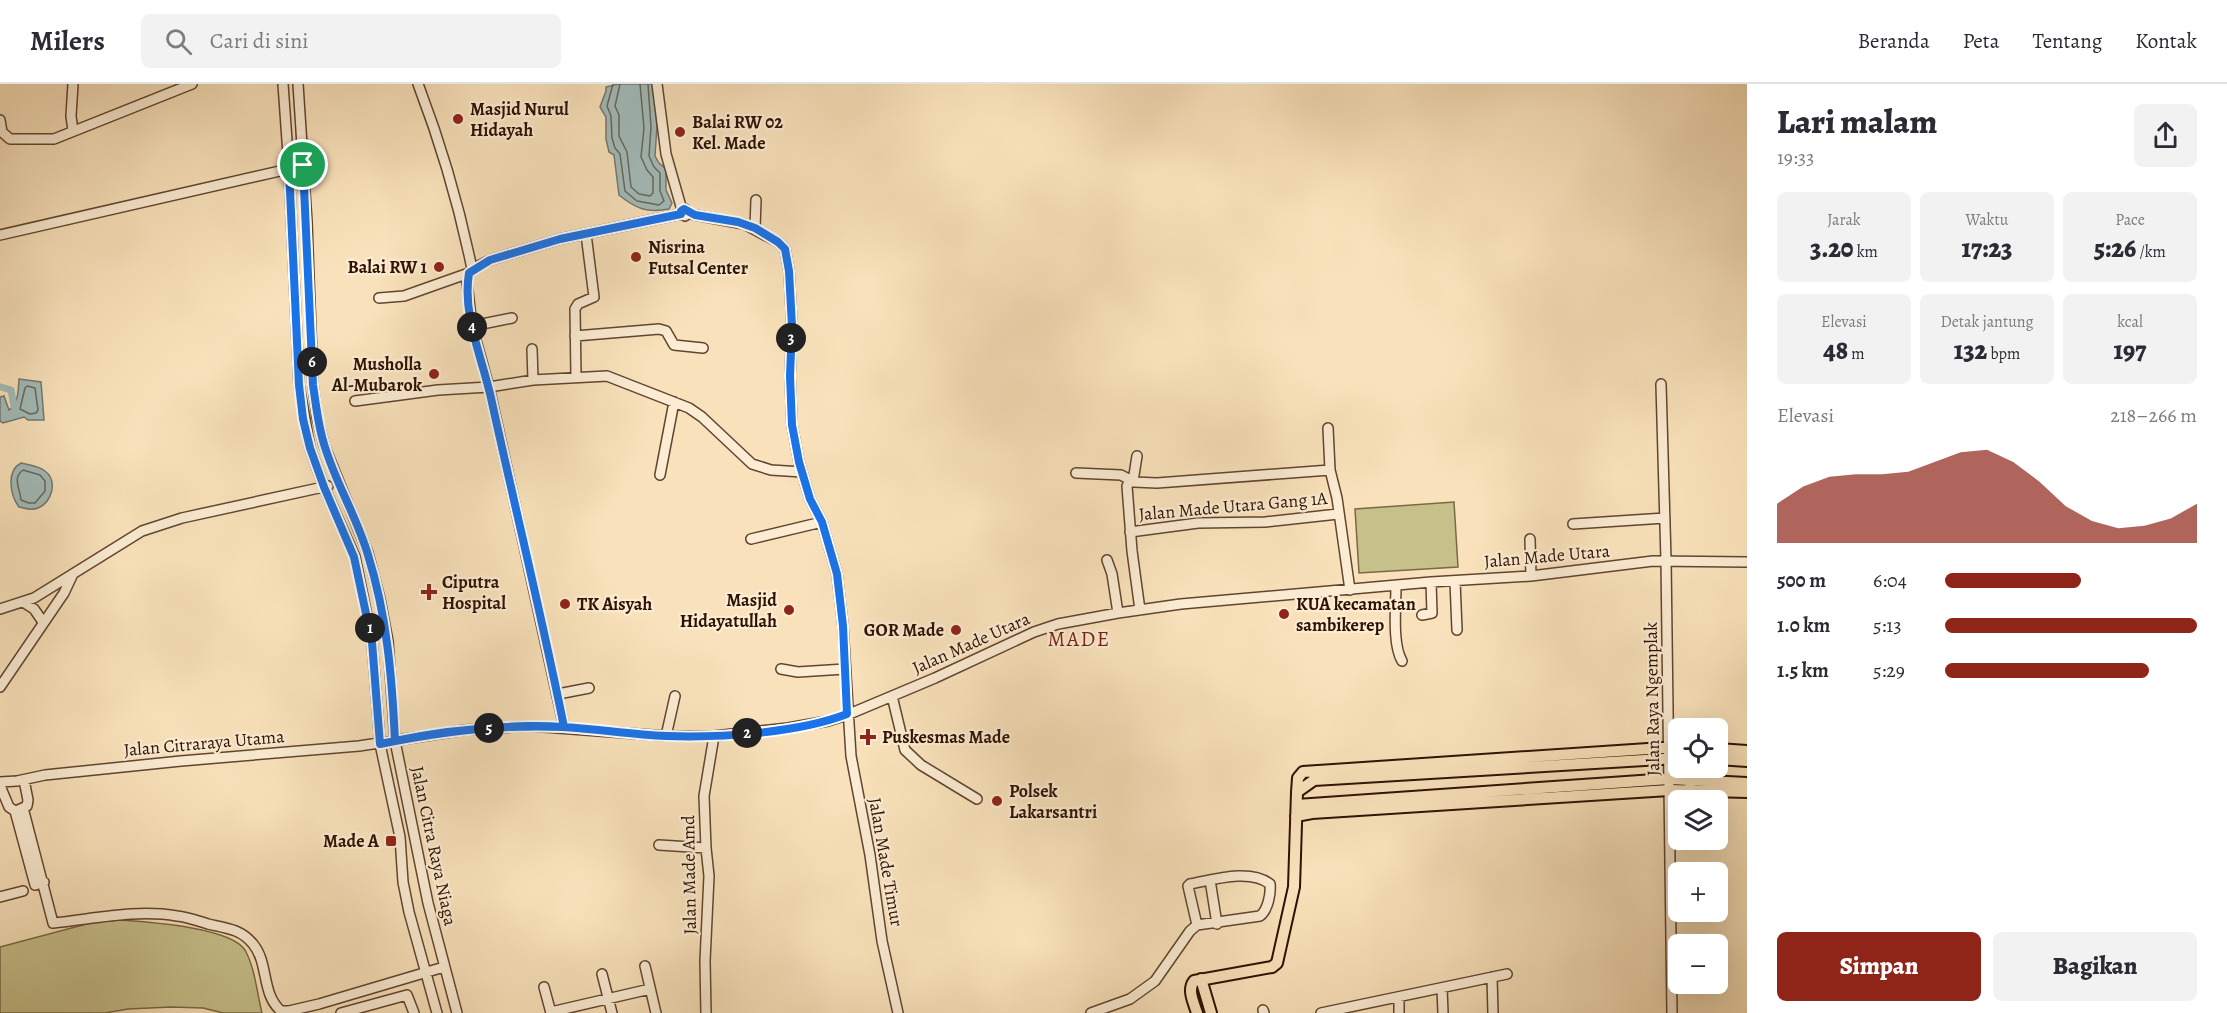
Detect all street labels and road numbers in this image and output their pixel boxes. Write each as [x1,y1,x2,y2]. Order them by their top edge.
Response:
street label: Jalan Made Utara Gang 1A [1138,486,1329,526]
street label: Jalan Made Utara [1483,538,1612,573]
street label: Jalan Made Utara [908,606,1034,680]
street label: Jalan Raya Ngemplak [1639,622,1665,776]
street label: Jalan Citraraya Utama [123,724,286,762]
street label: Jalan Citra Raya Niaga [405,764,463,928]
street label: Jalan Made Timur [863,796,909,929]
street label: Jalan Made Amd [676,815,702,935]

